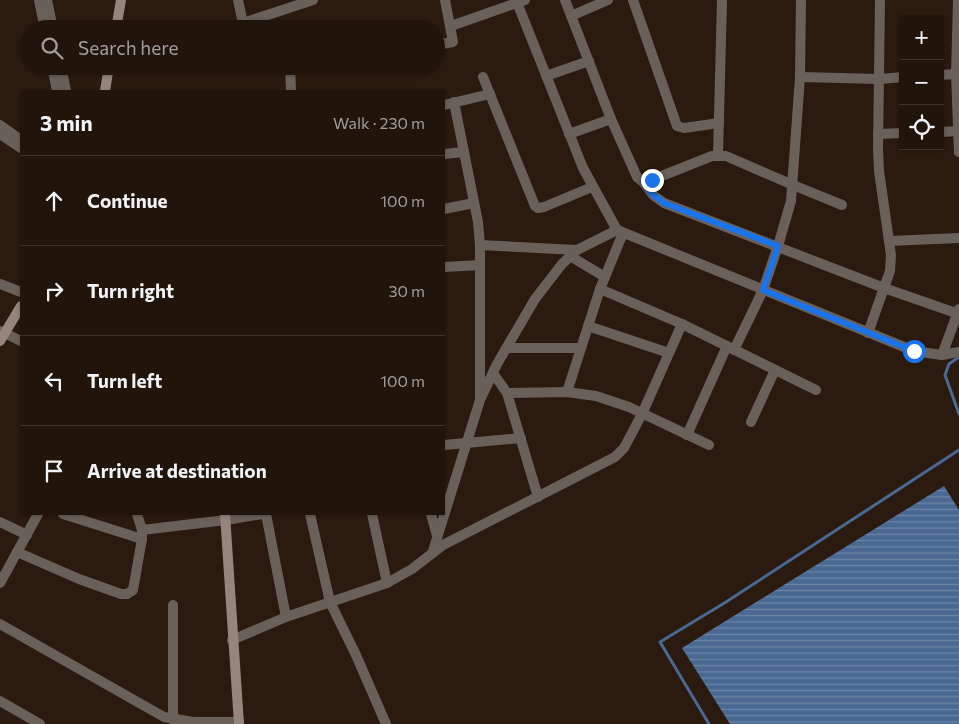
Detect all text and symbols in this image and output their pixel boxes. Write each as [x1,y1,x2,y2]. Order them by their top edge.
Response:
map controls [899,15,944,150]
button: + [899,15,944,60]
search box [20,20,445,75]
icon: search [38,34,66,62]
text: Search here [78,36,178,59]
button: − [899,60,944,105]
button: locate [899,105,944,150]
text: 3 min [40,110,93,135]
text: Walk · 230 m [333,113,425,132]
route end [641,169,664,192]
icon: ahead [40,187,68,215]
text: Continue [87,189,167,212]
text: 100 m [380,191,425,210]
icon: right [40,277,68,305]
text: Turn right [87,279,174,302]
text: 30 m [388,281,425,300]
route start [903,340,926,363]
icon: left [40,367,68,395]
text: Turn left [87,369,162,392]
text: 100 m [380,371,425,390]
icon: arrive [40,457,68,485]
text: Arrive at destination [87,459,267,482]

